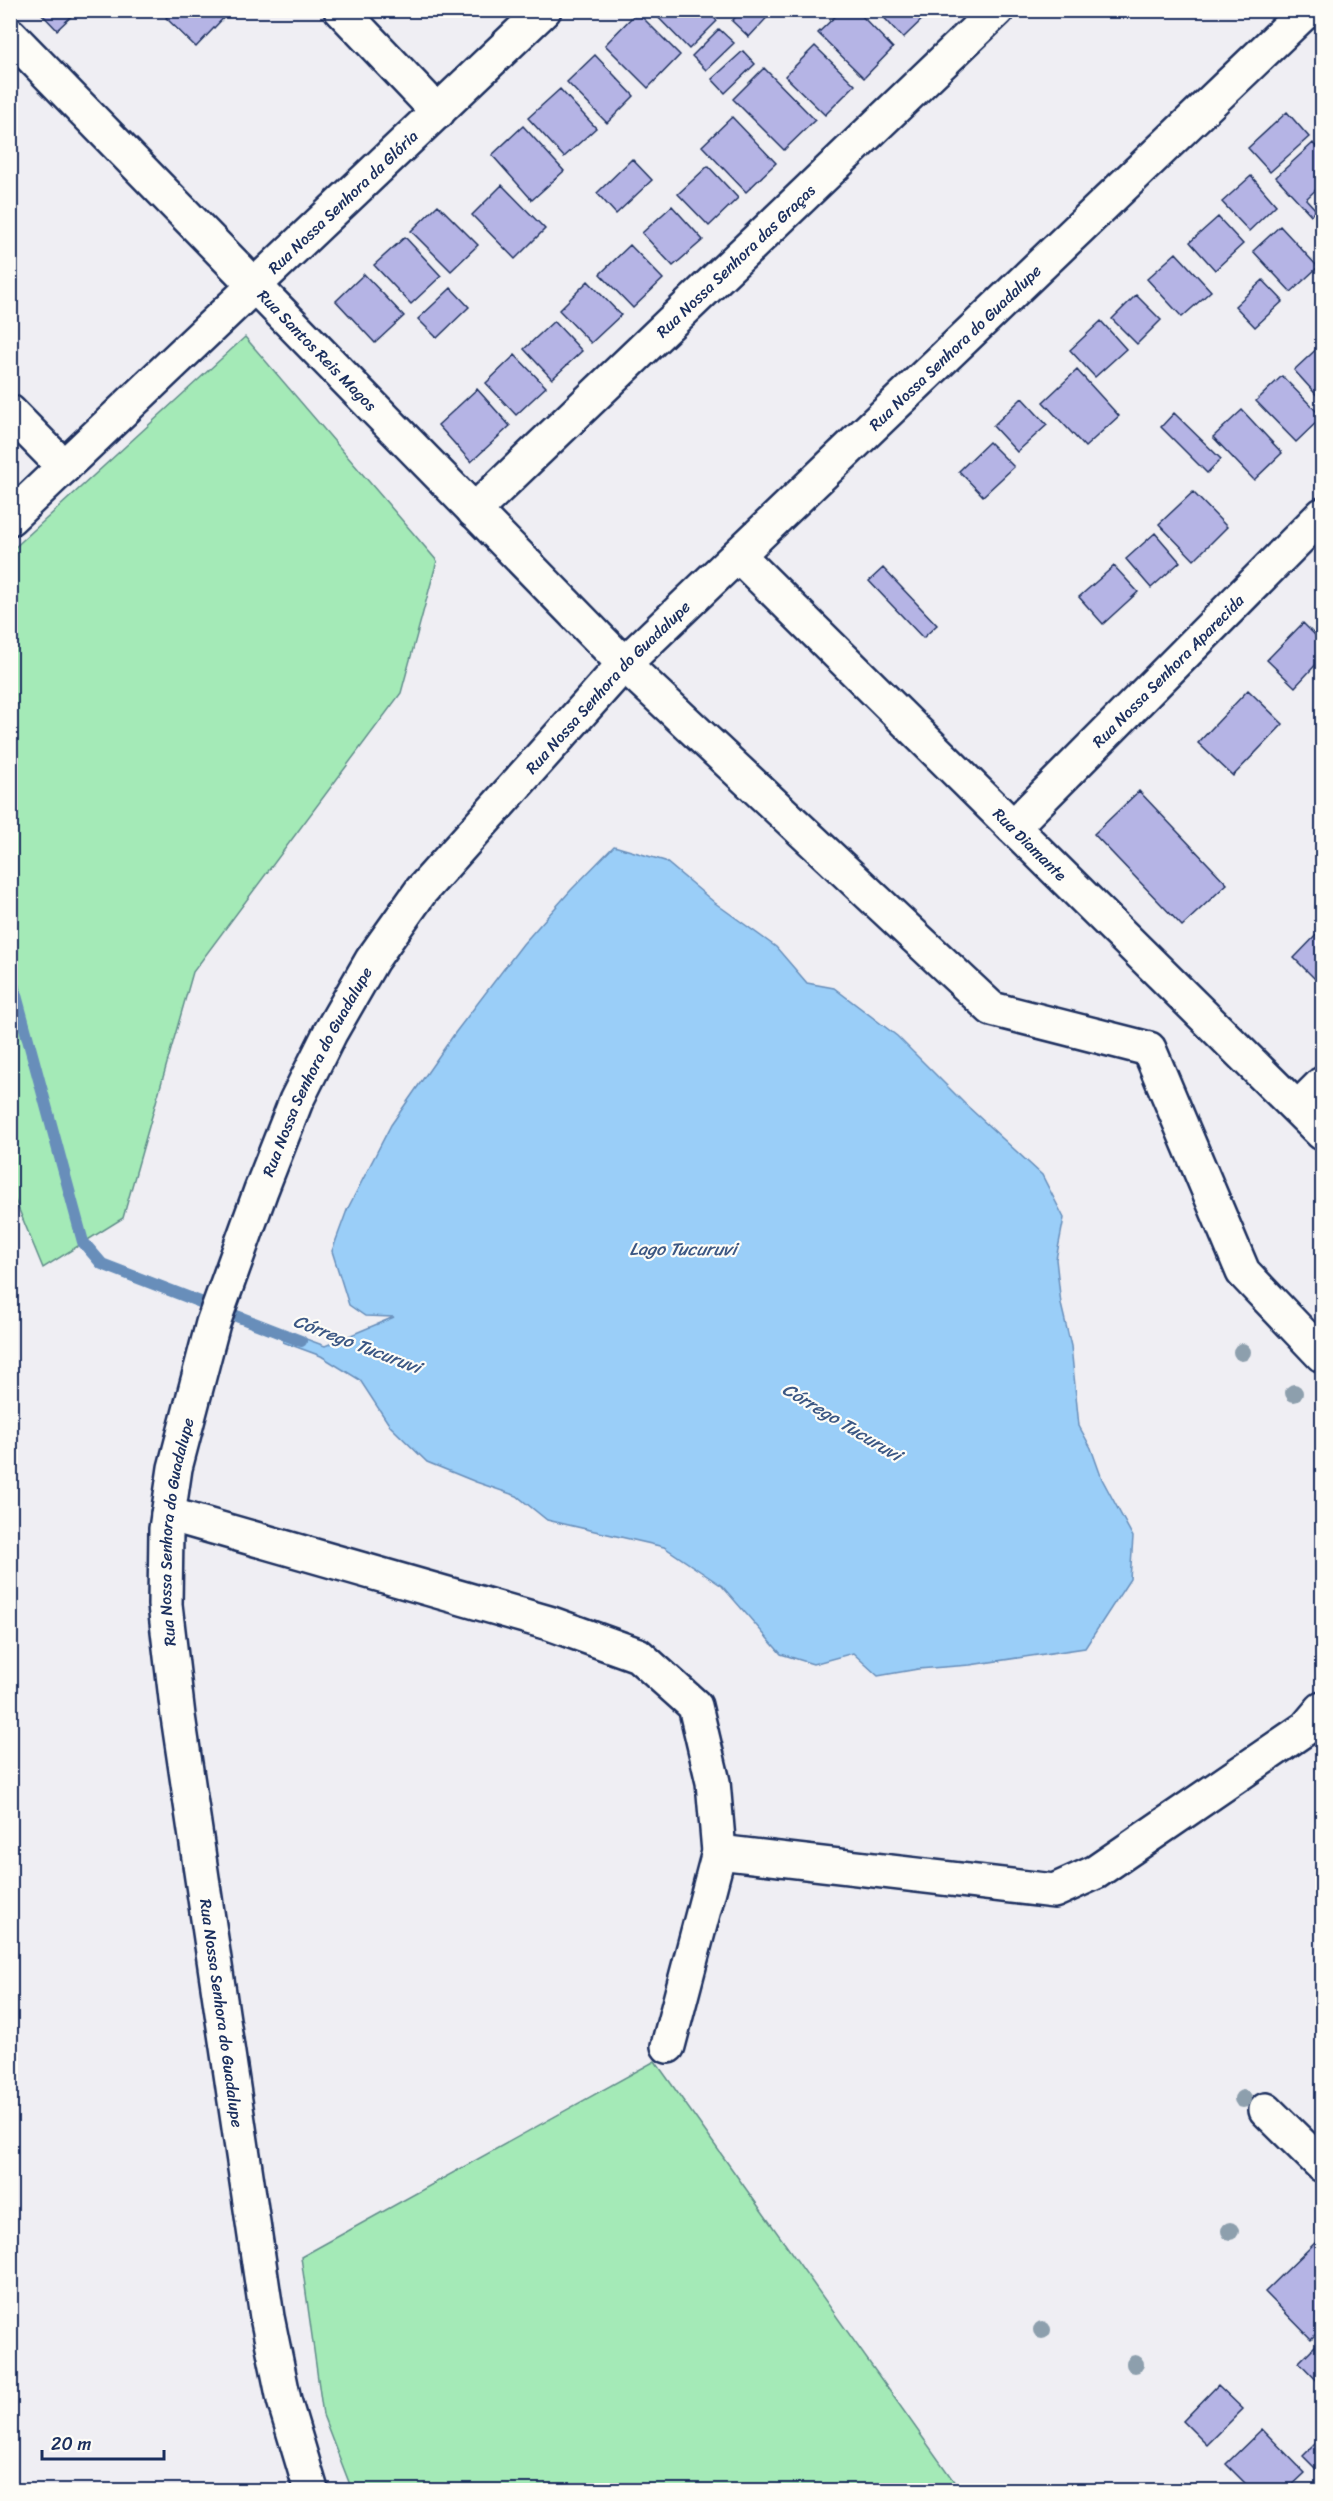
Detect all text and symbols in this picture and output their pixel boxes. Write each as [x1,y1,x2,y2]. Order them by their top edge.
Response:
street label: Rua Nossa Senhora da Glória [261,123,425,281]
street label: Rua Nossa Senhora das Graças [649,177,823,345]
street label: Rua Nossa Senhora do Guadalupe [862,257,1049,438]
street label: Rua Santos Reis Magos [250,282,384,418]
street label: Rua Nossa Senhora Aparecida [1085,586,1252,755]
street label: Rua Nossa Senhora do Guadalupe [518,593,698,781]
street label: Rua Diamante [986,801,1074,889]
street label: Rua Nossa Senhora do Guadalupe [254,961,380,1181]
water label: Lago Tucuruvi [630,1233,740,1265]
water label: Córrego Tucuruvi [289,1305,429,1384]
water label: Córrego Tucuruvi [776,1374,911,1472]
street label: Rua Nossa Senhora do Guadalupe [151,1414,203,1648]
street label: Rua Nossa Senhora do Guadalupe [191,1897,252,2129]
scale bar [42,2423,164,2461]
text: 20 m [51,2428,91,2460]

